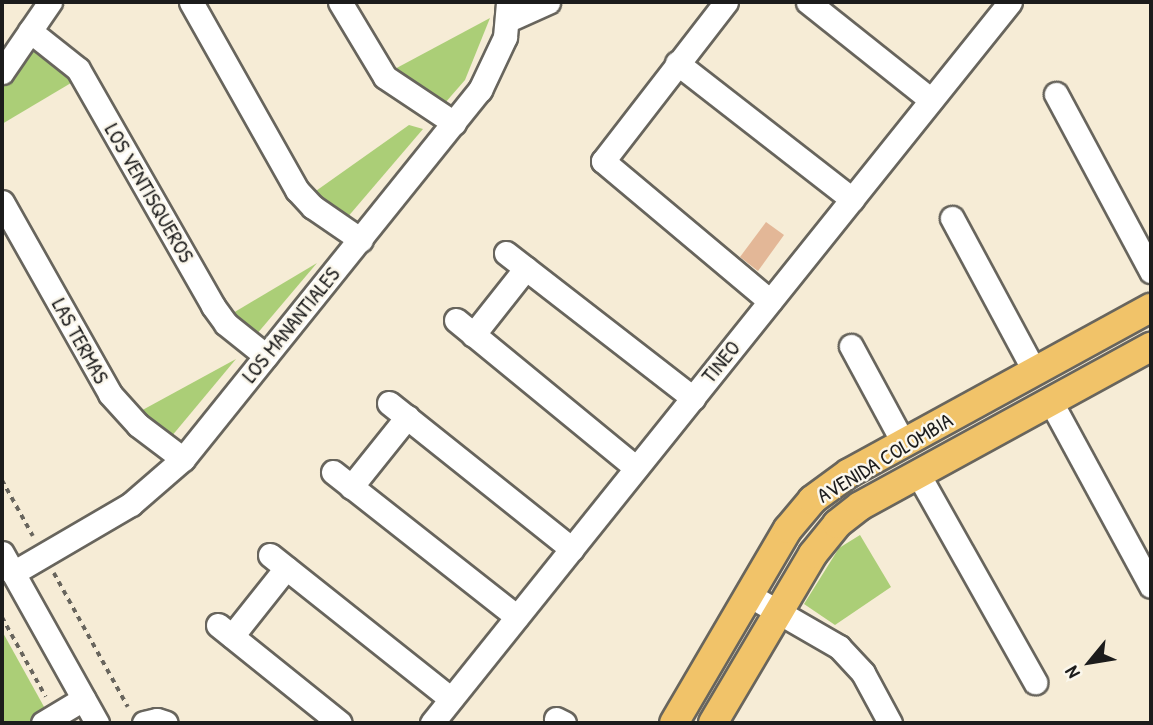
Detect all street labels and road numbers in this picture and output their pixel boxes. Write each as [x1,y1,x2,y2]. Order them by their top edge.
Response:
street label: LOS VENTISQUEROS [99,119,199,267]
street label: LOS MANANTIALES [237,262,345,388]
street label: LAS TERMAS [46,294,114,388]
street label: TINEO [696,336,746,388]
street label: AVENIDA COLOMBIA [813,408,957,508]

